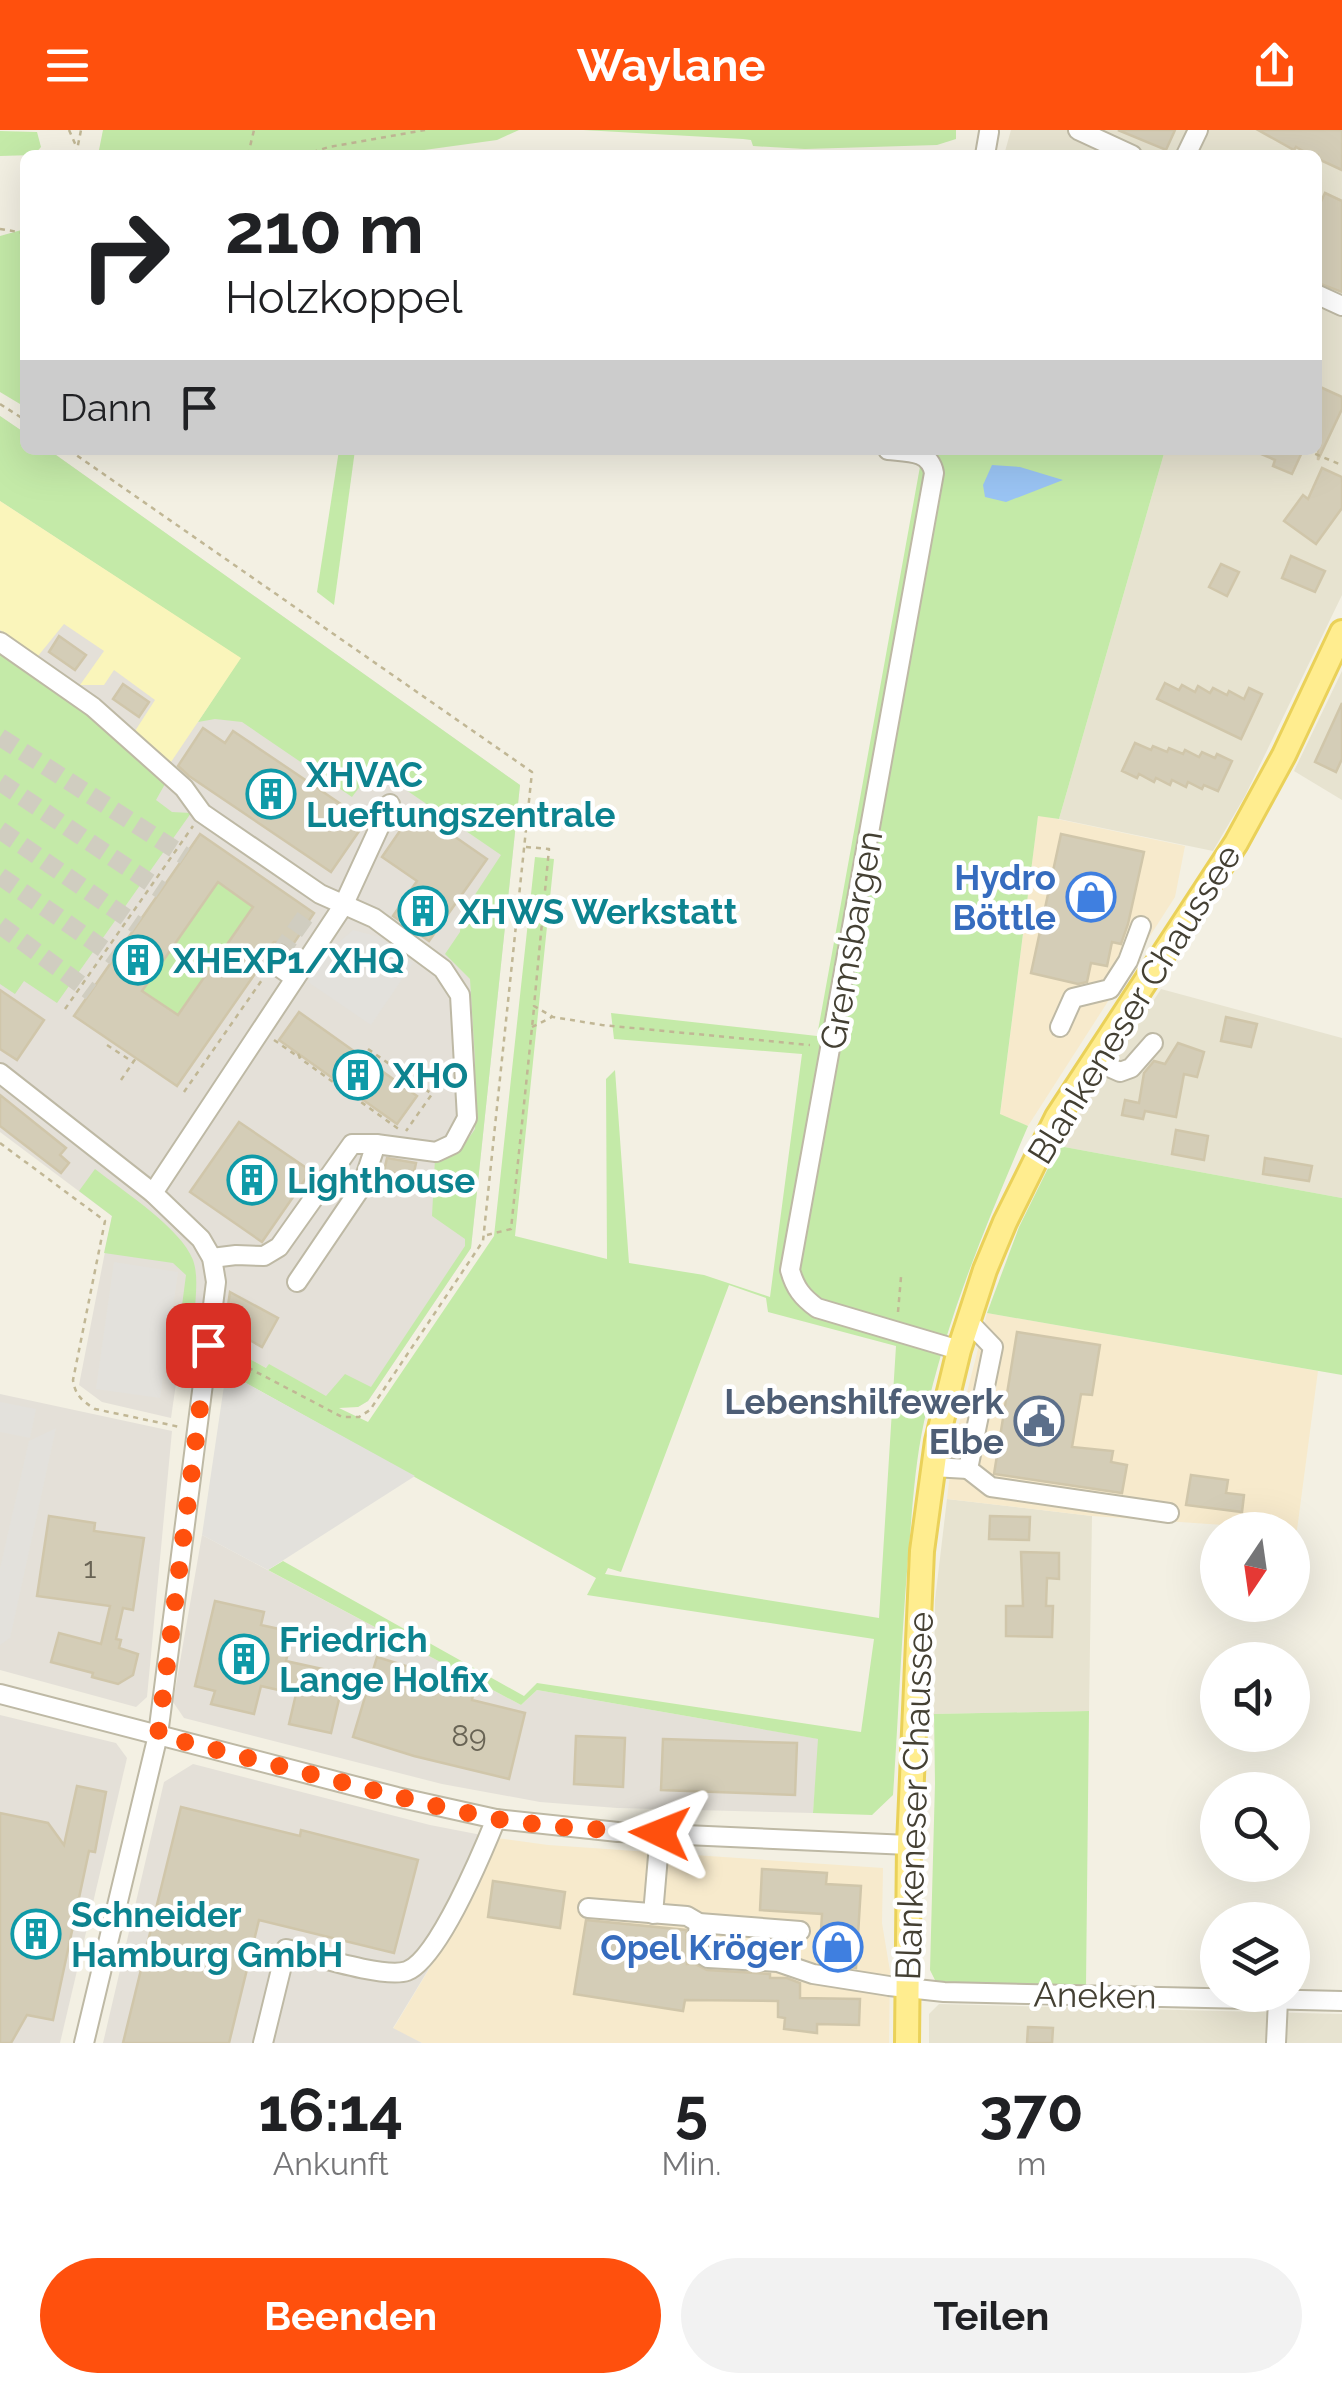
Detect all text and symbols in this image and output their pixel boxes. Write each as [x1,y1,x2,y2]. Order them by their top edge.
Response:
icon: menu [40,38,95,93]
icon: share [1247,38,1302,93]
text: Waylane [577,39,765,92]
text: 210 m [225,187,424,269]
icon: right [60,190,190,320]
text: Holzkoppel [225,271,463,324]
icon: arrive [172,380,227,435]
text: Dann [60,385,152,430]
place label: XHVAC Lueftungszentrale [305,754,616,835]
building icon: XHVAC Lueftungszentrale [245,768,297,820]
street label: Gremsbargen [812,827,890,1053]
street label: Blankeneser Chaussee [1019,837,1249,1171]
place label: Hydro Böttle [952,857,1056,938]
shop icon: Hydro Böttle [1065,871,1117,923]
building icon: XHWS Werkstatt [397,885,449,937]
place label: XHWS Werkstatt [457,891,738,932]
building icon: XHEXP1/XHQ [112,934,164,986]
place label: XHEXP1/XHQ [172,940,404,981]
building icon: XHO [332,1049,384,1101]
place label: XHO [392,1055,468,1096]
building icon: Lighthouse [226,1154,278,1206]
place label: Lighthouse [287,1160,475,1201]
pin [166,1303,251,1388]
icon: arrive [181,1318,236,1373]
place label: Lebenshilfewerk Elbe [724,1381,1004,1462]
public building icon: Lebenshilfewerk Elbe [1013,1395,1065,1447]
north arrow [1200,1512,1310,1622]
map controls [1200,1512,1310,2012]
house number: 1 [84,1550,97,1585]
street label: Blankeneser Chaussee [887,1611,941,1981]
place label: Friedrich Lange Holfix [279,1619,489,1700]
building icon: Friedrich Lange Holfix [218,1633,270,1685]
button: sound [1200,1642,1310,1752]
house number: 89 [451,1718,487,1753]
button: search [1200,1772,1310,1882]
position arrow [608,1781,712,1885]
place label: Schneider Hamburg GmbH [71,1894,343,1975]
button: layers [1200,1902,1310,2012]
building icon: Schneider Hamburg GmbH [10,1908,62,1960]
shop icon: Opel Kröger [812,1921,864,1973]
place label: Opel Kröger [600,1927,803,1968]
street label: Aneken [1033,1973,1157,2017]
text: 16:14 [258,2075,403,2145]
text: 5 [675,2075,708,2145]
text: 370 [980,2075,1084,2145]
text: Ankunft [273,2145,389,2182]
text: Min. [662,2145,721,2182]
text: m [1017,2145,1046,2182]
button: Beenden [40,2258,661,2373]
button: Teilen [681,2258,1302,2373]

